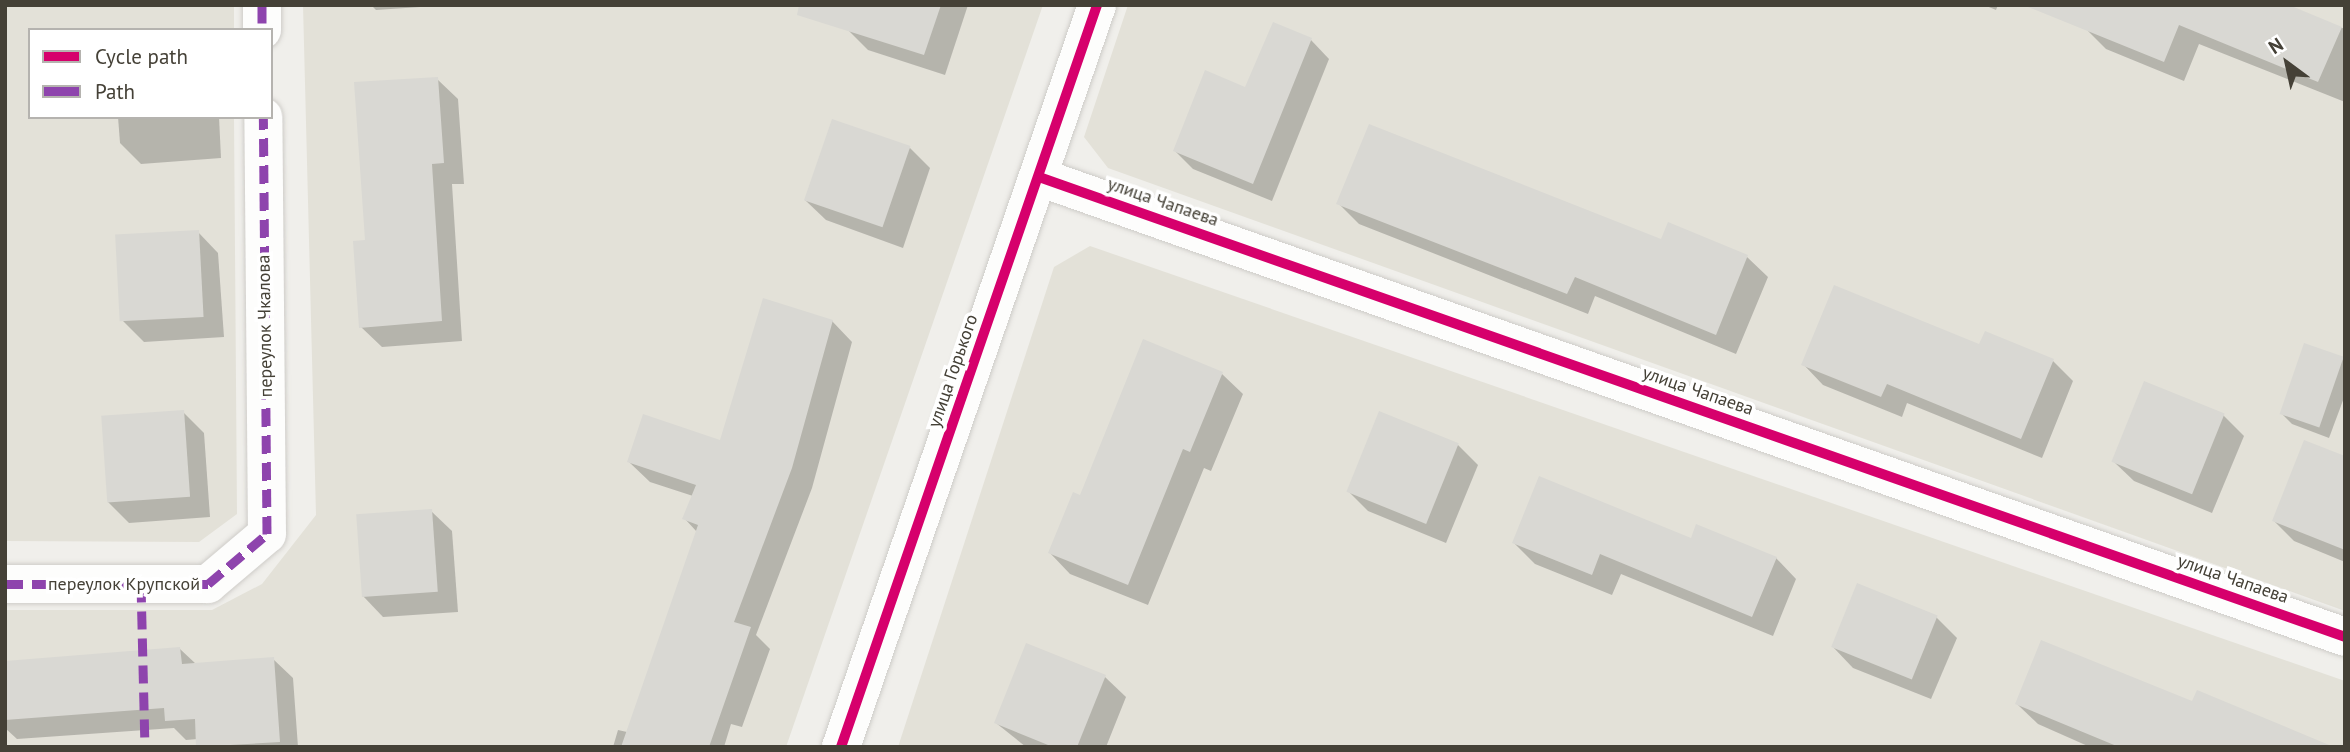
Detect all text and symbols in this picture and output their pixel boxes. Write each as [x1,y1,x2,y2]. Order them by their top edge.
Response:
legend [28,28,273,119]
north arrow [2252,28,2322,98]
text: N [2264,32,2287,59]
text: Cycle path [95,43,188,70]
text: Path [95,78,135,105]
street label: улица Чапаева [1105,173,1221,231]
street label: переулок Чкалова [253,255,277,397]
street label: улица Горького [924,312,982,430]
street label: улица Чапаева [1640,362,1756,420]
street label: улица Чапаева [2175,550,2291,608]
street label: переулок Крупской [48,573,200,595]

